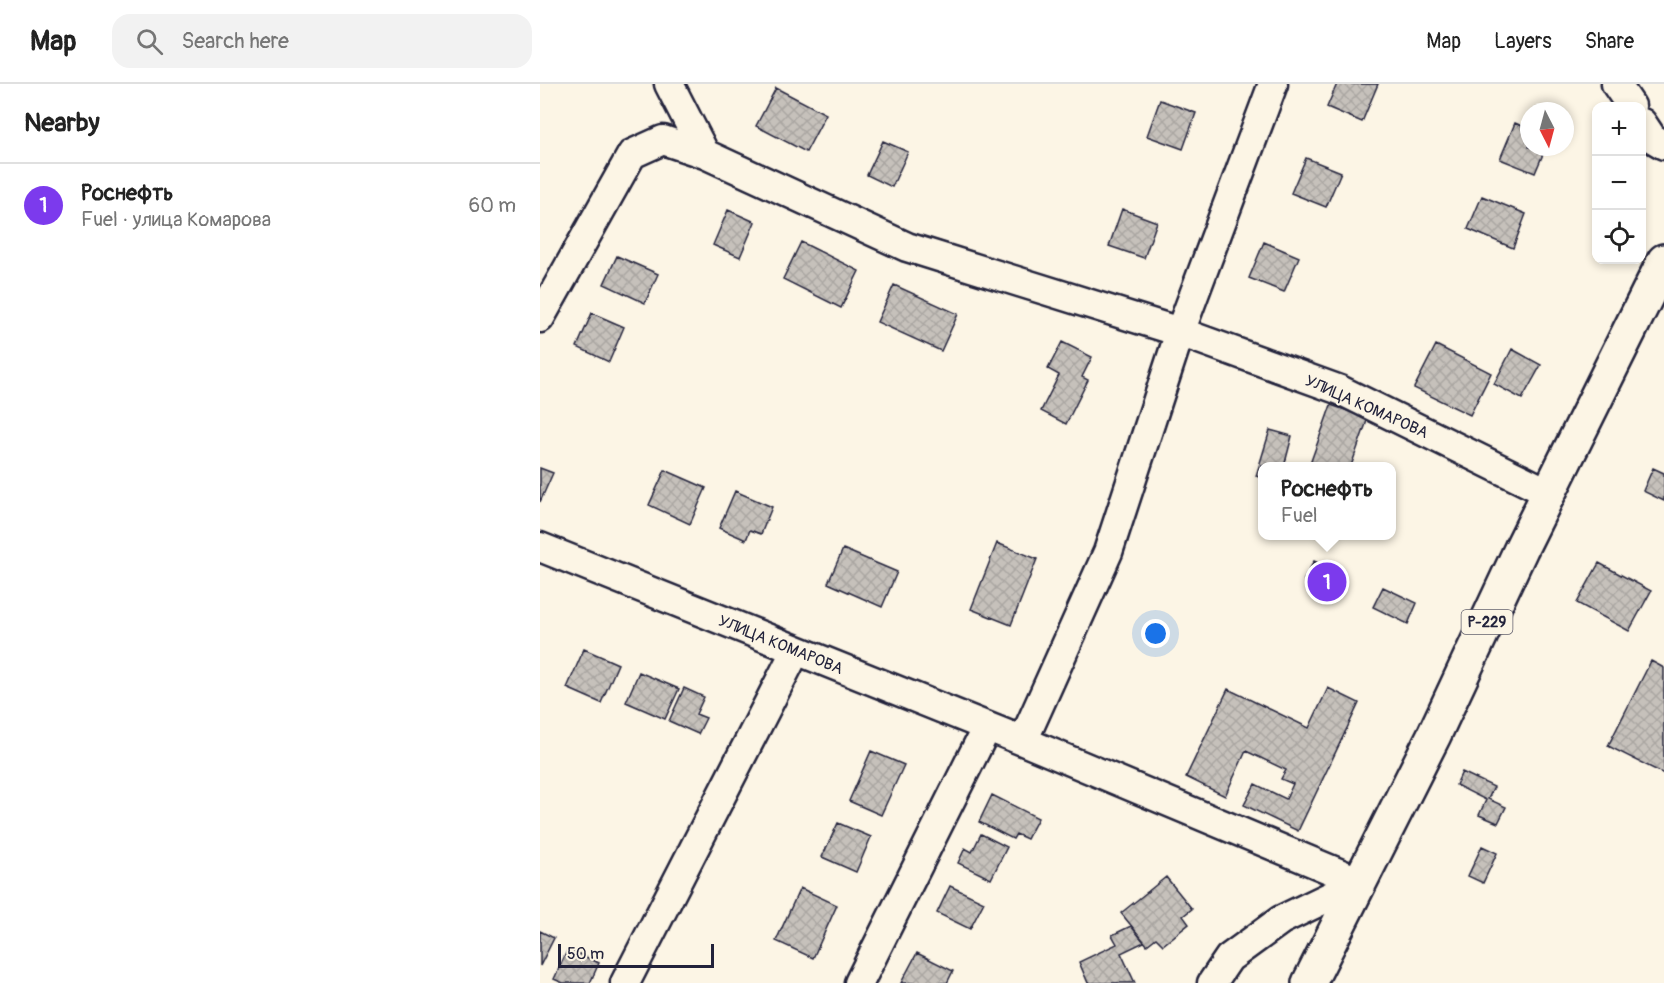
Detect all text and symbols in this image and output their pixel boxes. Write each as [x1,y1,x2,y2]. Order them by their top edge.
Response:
search box [112,14,532,68]
text: Map [30,24,76,59]
icon: search [133,25,166,58]
text: Search here [181,27,289,55]
text: Map [1426,28,1461,55]
text: Layers [1494,28,1552,55]
text: Share [1585,28,1634,55]
north arrow [1520,102,1574,156]
map controls [1592,102,1646,264]
button: + [1592,102,1646,156]
text: Nearby [24,107,100,139]
button: − [1592,156,1646,210]
text: Роснефть [81,179,173,207]
text: 1 [40,193,47,218]
text: 60 m [469,193,516,218]
text: Fuel · улица Комарова [81,207,271,232]
button: locate [1592,210,1646,264]
street label: УЛИЦА КОМАРОВА [1302,371,1431,443]
popup [1258,462,1396,540]
text: Роснефть [1281,475,1373,503]
text: Fuel [1281,503,1318,528]
pin: 1 [1308,560,1346,604]
road number: Р-229 [1462,610,1512,634]
street label: УЛИЦА КОМАРОВА [715,611,846,679]
your location [1141,619,1170,648]
scale bar [558,941,714,968]
text: 50 m [567,944,604,964]

